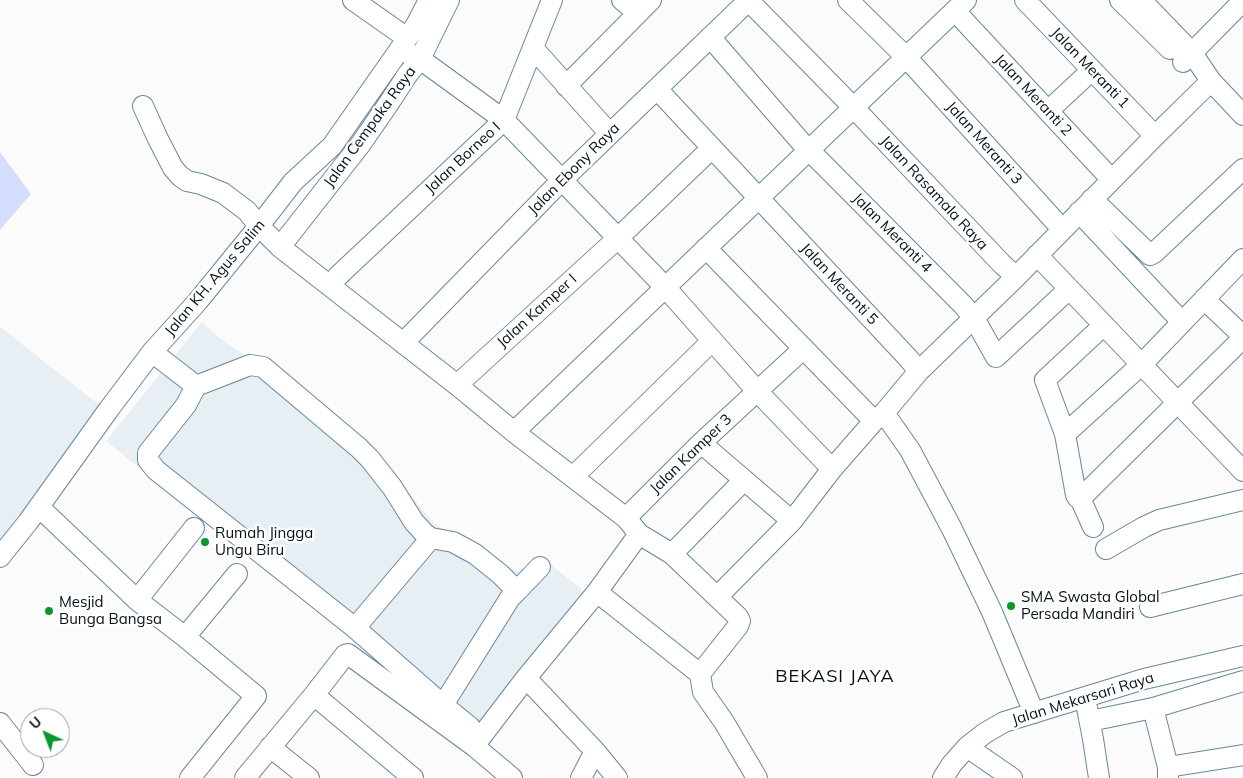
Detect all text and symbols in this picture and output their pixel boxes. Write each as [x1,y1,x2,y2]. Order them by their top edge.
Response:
street label: Jalan Meranti 1 [1047,24,1133,112]
street label: Jalan Meranti 2 [991,50,1075,140]
street label: Jalan Cempaka Raya [320,63,420,191]
street label: Jalan Meranti 3 [942,98,1026,188]
street label: Jalan Borneo I [421,118,505,198]
street label: Jalan Ebony Raya [524,119,624,219]
street label: Jalan Rasamala Raya [876,132,992,254]
street label: Jalan Meranti 4 [848,189,936,277]
street label: Jalan KH. Agus Salim [161,216,269,340]
street label: Jalan Meranti 5 [797,239,881,329]
street label: Jalan Kamper I [493,270,581,352]
street label: Jalan Kamper 3 [646,411,736,497]
place label: Rumah Jingga Ungu Biru [215,524,313,559]
marker: Rumah Jingga Ungu Biru [199,536,211,548]
place label: SMA Swasta Global Persada Mandiri [1021,588,1159,623]
place label: Mesjid Bunga Bangsa [59,593,162,628]
marker: SMA Swasta Global Persada Mandiri [1005,600,1017,612]
marker: Mesjid Bunga Bangsa [43,605,55,617]
district label: BEKASI JAYA [774,666,896,688]
street label: Jalan Mekarsari Raya [1010,669,1156,729]
north arrow [20,708,70,758]
text: U [26,713,45,733]

